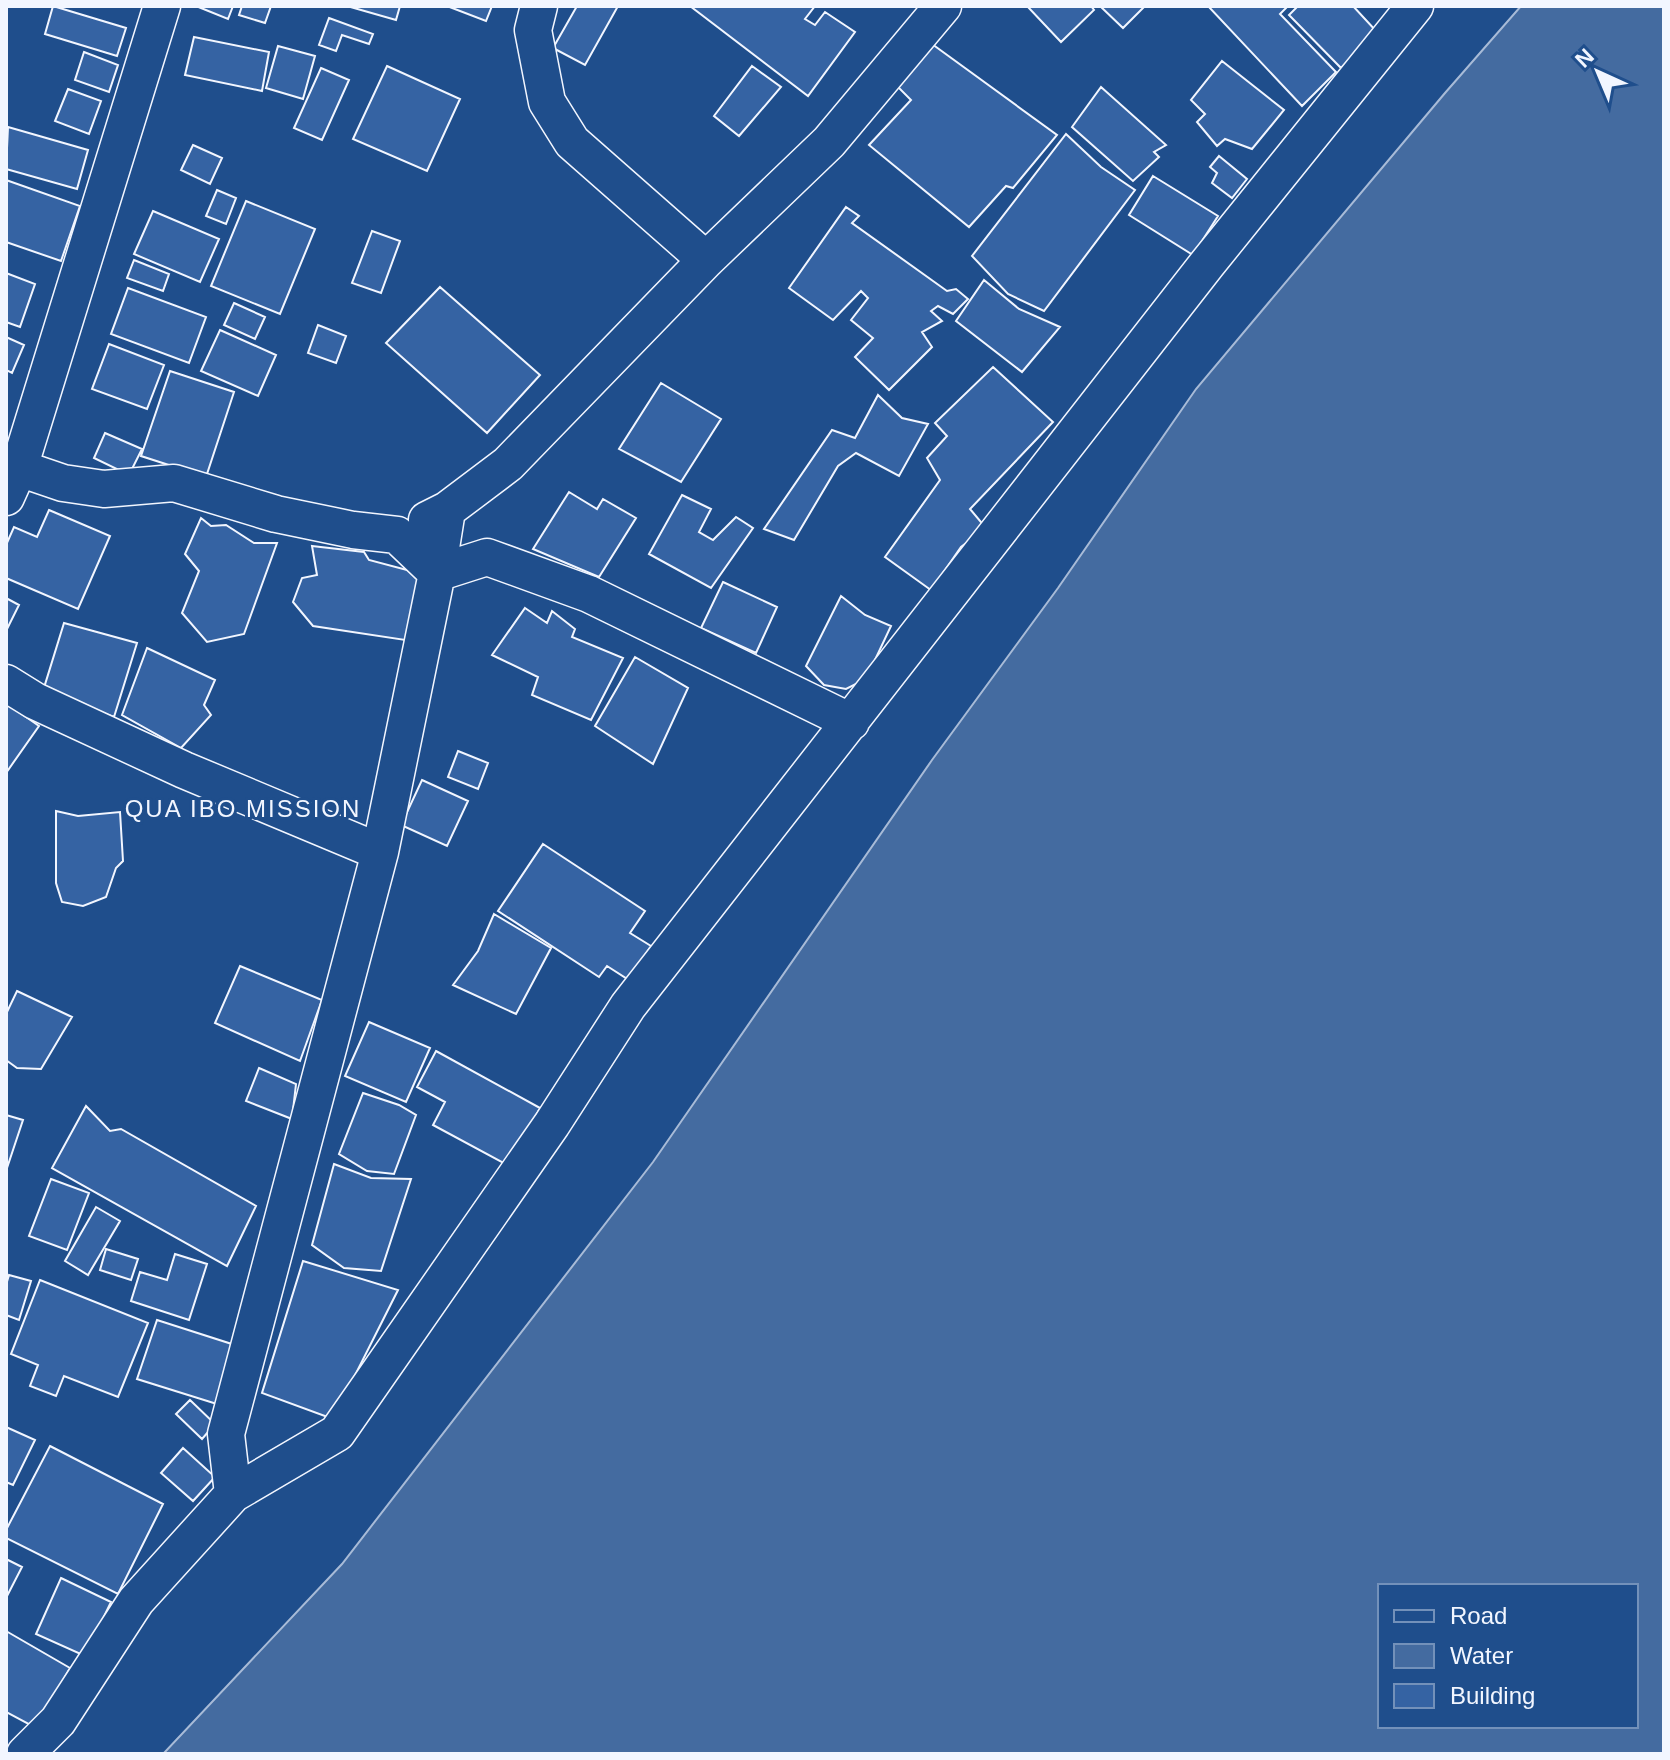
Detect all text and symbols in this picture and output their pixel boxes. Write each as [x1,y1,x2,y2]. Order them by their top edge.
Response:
north arrow [1558,32,1638,112]
text: N [1570,43,1599,72]
district label: QUA IBO MISSION [125,795,361,822]
legend [1378,1584,1638,1728]
text: Road [1450,1602,1507,1629]
text: Water [1450,1642,1513,1669]
text: Building [1450,1682,1535,1709]

